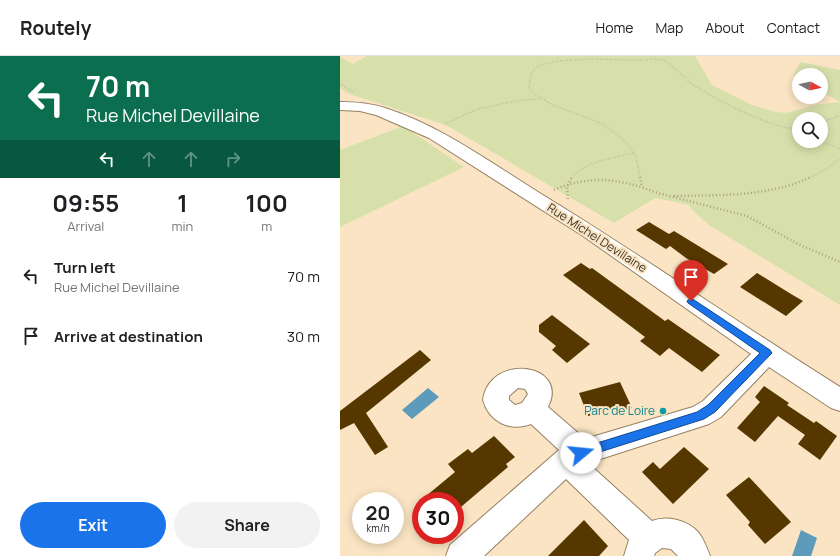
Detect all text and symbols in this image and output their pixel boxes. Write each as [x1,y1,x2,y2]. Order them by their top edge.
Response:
text: Routely [20,15,91,41]
text: Home [596,18,633,37]
text: Map [655,18,683,37]
text: About [705,18,745,37]
text: Contact [767,18,820,37]
text: 70 m [86,67,150,105]
north arrow [792,68,828,104]
map controls [792,68,828,148]
icon: left [20,72,72,124]
text: Rue Michel Devillaine [86,103,260,127]
button: search [792,112,828,148]
icon: left [96,148,118,170]
icon: ahead [138,148,160,170]
icon: ahead [180,148,202,170]
icon: right [222,148,244,170]
text: 09:55 [52,186,119,219]
text: 1 [177,186,188,219]
text: 100 [246,186,288,219]
street label: Rue Michel Devillaine [544,199,650,276]
text: Arrival [67,217,104,235]
text: min [172,217,193,235]
text: m [261,217,272,235]
text: Turn left [54,257,116,278]
pin [674,260,708,301]
icon: left [20,265,42,287]
text: 70 m [288,266,320,287]
icon: arrive [680,266,702,288]
text: Rue Michel Devillaine [54,278,180,296]
icon: arrive [20,325,42,347]
text: Arrive at destination [54,326,203,347]
text: 30 m [287,326,320,347]
place label: Parc de Loire [584,402,655,419]
marker: Parc de Loire [658,406,668,416]
position arrow [560,432,602,474]
speed limit sign: 30 [412,492,464,544]
text: 20 [365,499,391,526]
button: Exit [20,502,166,548]
button: Share [174,502,320,548]
text: km/h [366,521,390,535]

